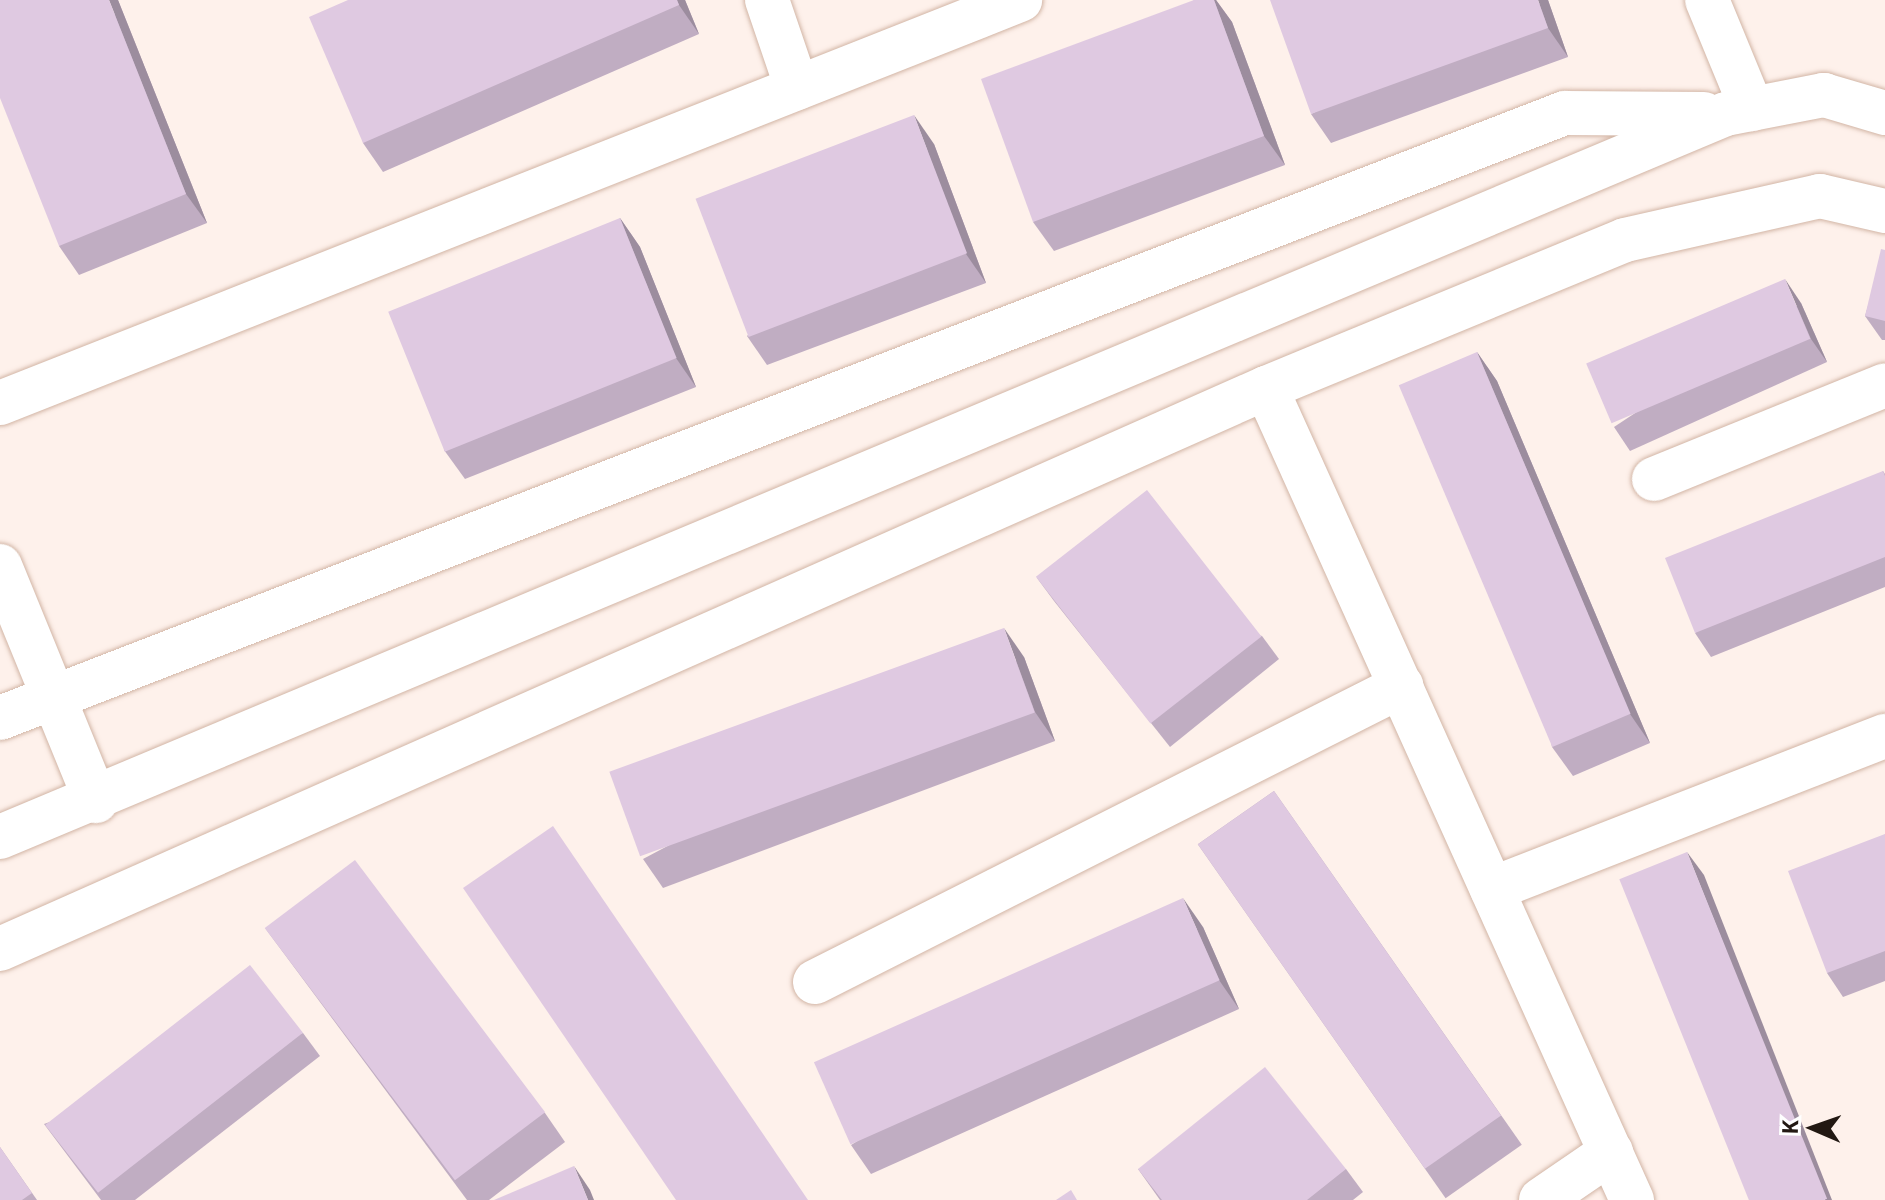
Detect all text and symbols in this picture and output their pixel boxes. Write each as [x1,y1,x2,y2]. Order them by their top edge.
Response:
north arrow [1773,1088,1853,1168]
text: K [1774,1119,1804,1135]

